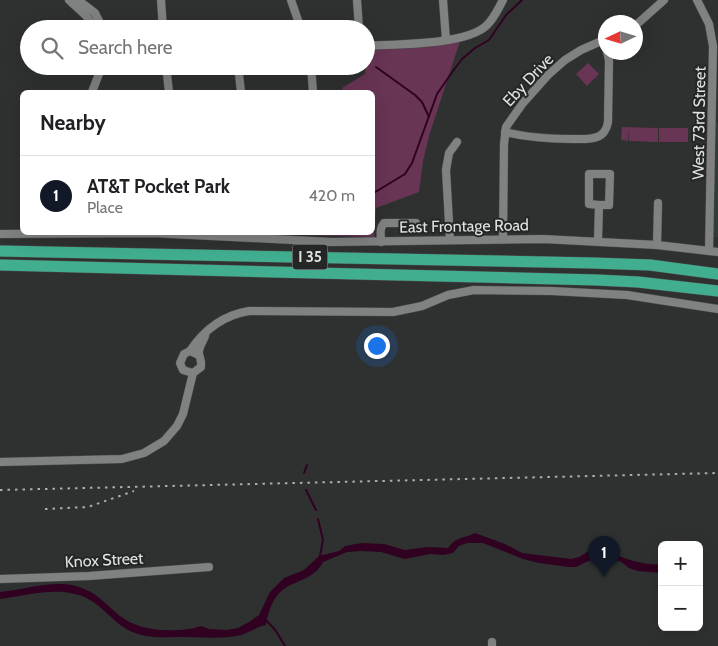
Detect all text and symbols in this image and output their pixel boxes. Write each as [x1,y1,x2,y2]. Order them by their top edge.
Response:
north arrow [598,15,643,60]
search box [20,20,375,75]
icon: search [38,34,66,62]
text: Search here [78,36,172,59]
street label: Eby Drive [499,50,557,110]
street label: West 73rd Street [689,66,709,180]
text: Nearby [40,110,106,135]
text: AT&T Pocket Park [87,175,230,198]
text: 1 [53,186,59,205]
text: 420 m [309,186,355,205]
text: Place [87,198,123,217]
street label: East Frontage Road [399,215,529,237]
road number: I 35 [292,244,328,270]
your location [364,333,390,359]
pin: 1 [588,536,620,577]
map controls [658,541,703,631]
button: + [658,541,703,586]
street label: Knox Street [64,548,144,572]
button: − [658,586,703,631]

